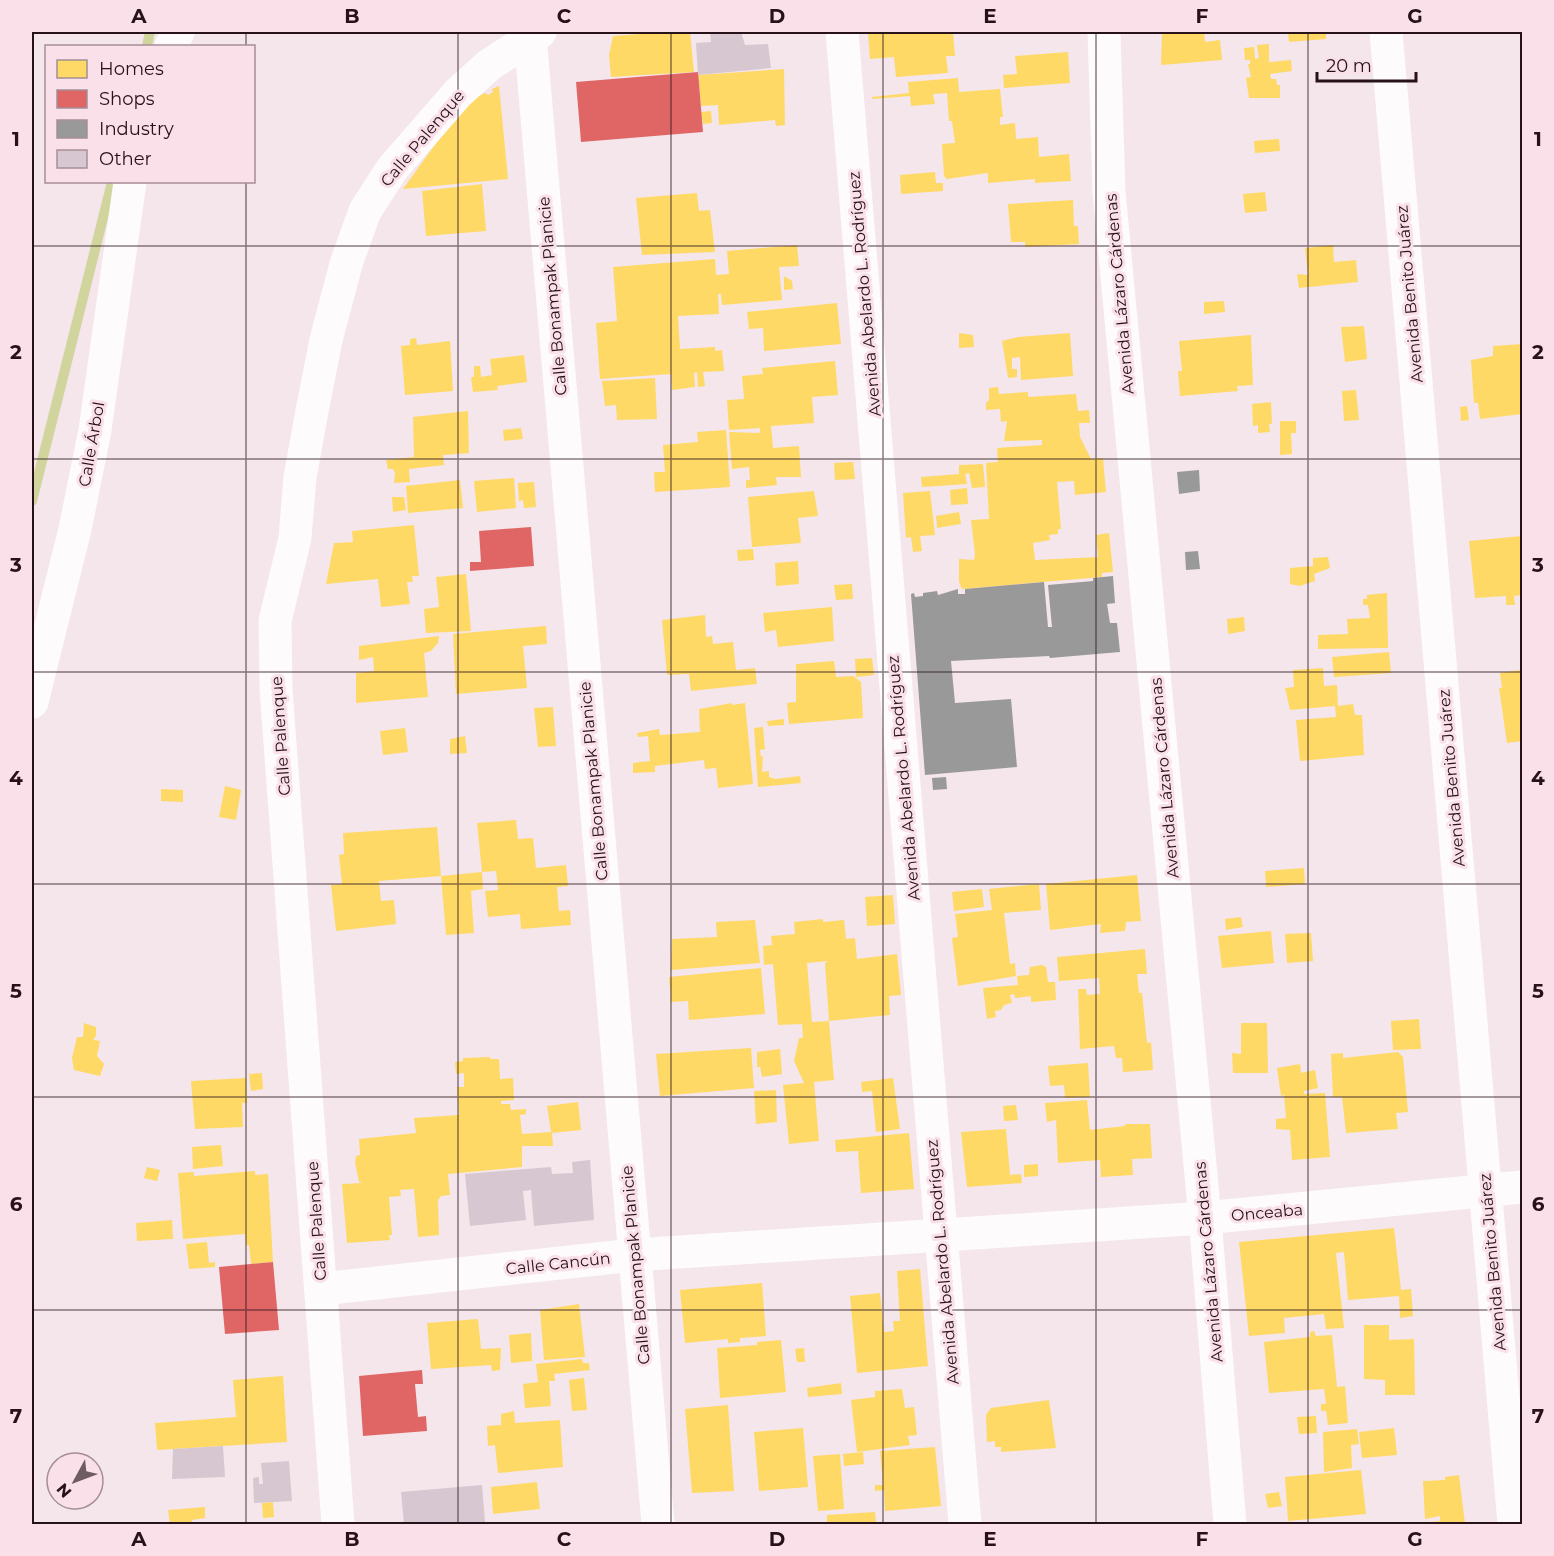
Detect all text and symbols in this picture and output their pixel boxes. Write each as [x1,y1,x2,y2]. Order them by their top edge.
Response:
text: A [130,4,147,28]
text: B [344,4,360,28]
text: C [557,4,572,28]
text: D [769,4,785,28]
text: E [983,4,997,28]
text: F [1196,4,1209,28]
text: G [1407,4,1423,28]
legend [45,45,255,183]
scale bar [1317,45,1416,83]
text: 20 m [1326,55,1372,77]
text: Homes [99,58,164,80]
street label: Calle Palenque [377,86,468,190]
text: Shops [99,88,155,110]
text: Industry [99,118,174,140]
text: 1 [12,127,20,151]
text: 1 [1534,127,1542,151]
text: Other [99,148,152,170]
street label: Avenida Abelardo L. Rodríguez [844,171,885,417]
street label: Avenida Lázaro Cárdenas [1101,193,1138,395]
street label: Calle Bonampak Planicie [534,196,571,396]
street label: Avenida Benito Juárez [1392,204,1427,383]
text: 2 [10,340,22,364]
text: 2 [1532,340,1544,364]
street label: Calle Árbol [75,400,108,488]
text: 3 [9,553,22,577]
text: 3 [1531,553,1544,577]
street label: Avenida Abelardo L. Rodríguez [883,655,924,901]
street label: Calle Palenque [267,676,294,796]
street label: Avenida Lázaro Cárdenas [1146,677,1183,879]
street label: Calle Bonampak Planicie [575,681,612,881]
street label: Avenida Benito Juárez [1434,688,1469,867]
text: 4 [9,766,23,790]
text: 4 [1531,766,1545,790]
text: 5 [10,979,22,1003]
text: 5 [1532,979,1544,1003]
street label: Avenida Abelardo L. Rodríguez [922,1139,963,1385]
street label: Calle Palenque [303,1161,330,1281]
street label: Avenida Lázaro Cárdenas [1190,1161,1227,1363]
street label: Calle Bonampak Planicie [617,1165,654,1365]
street label: Avenida Benito Juárez [1475,1172,1510,1351]
text: 6 [10,1192,23,1216]
text: 6 [1532,1192,1545,1216]
street label: Onceaba [1230,1200,1304,1225]
street label: Calle Cancún [505,1249,611,1278]
text: 7 [10,1404,22,1428]
text: 7 [1532,1404,1544,1428]
north arrow [45,1451,105,1511]
text: N [53,1479,75,1502]
text: A [130,1527,147,1551]
text: B [344,1527,360,1551]
text: C [557,1527,572,1551]
text: D [769,1527,785,1551]
text: E [983,1527,997,1551]
text: F [1196,1527,1209,1551]
text: G [1407,1527,1423,1551]

